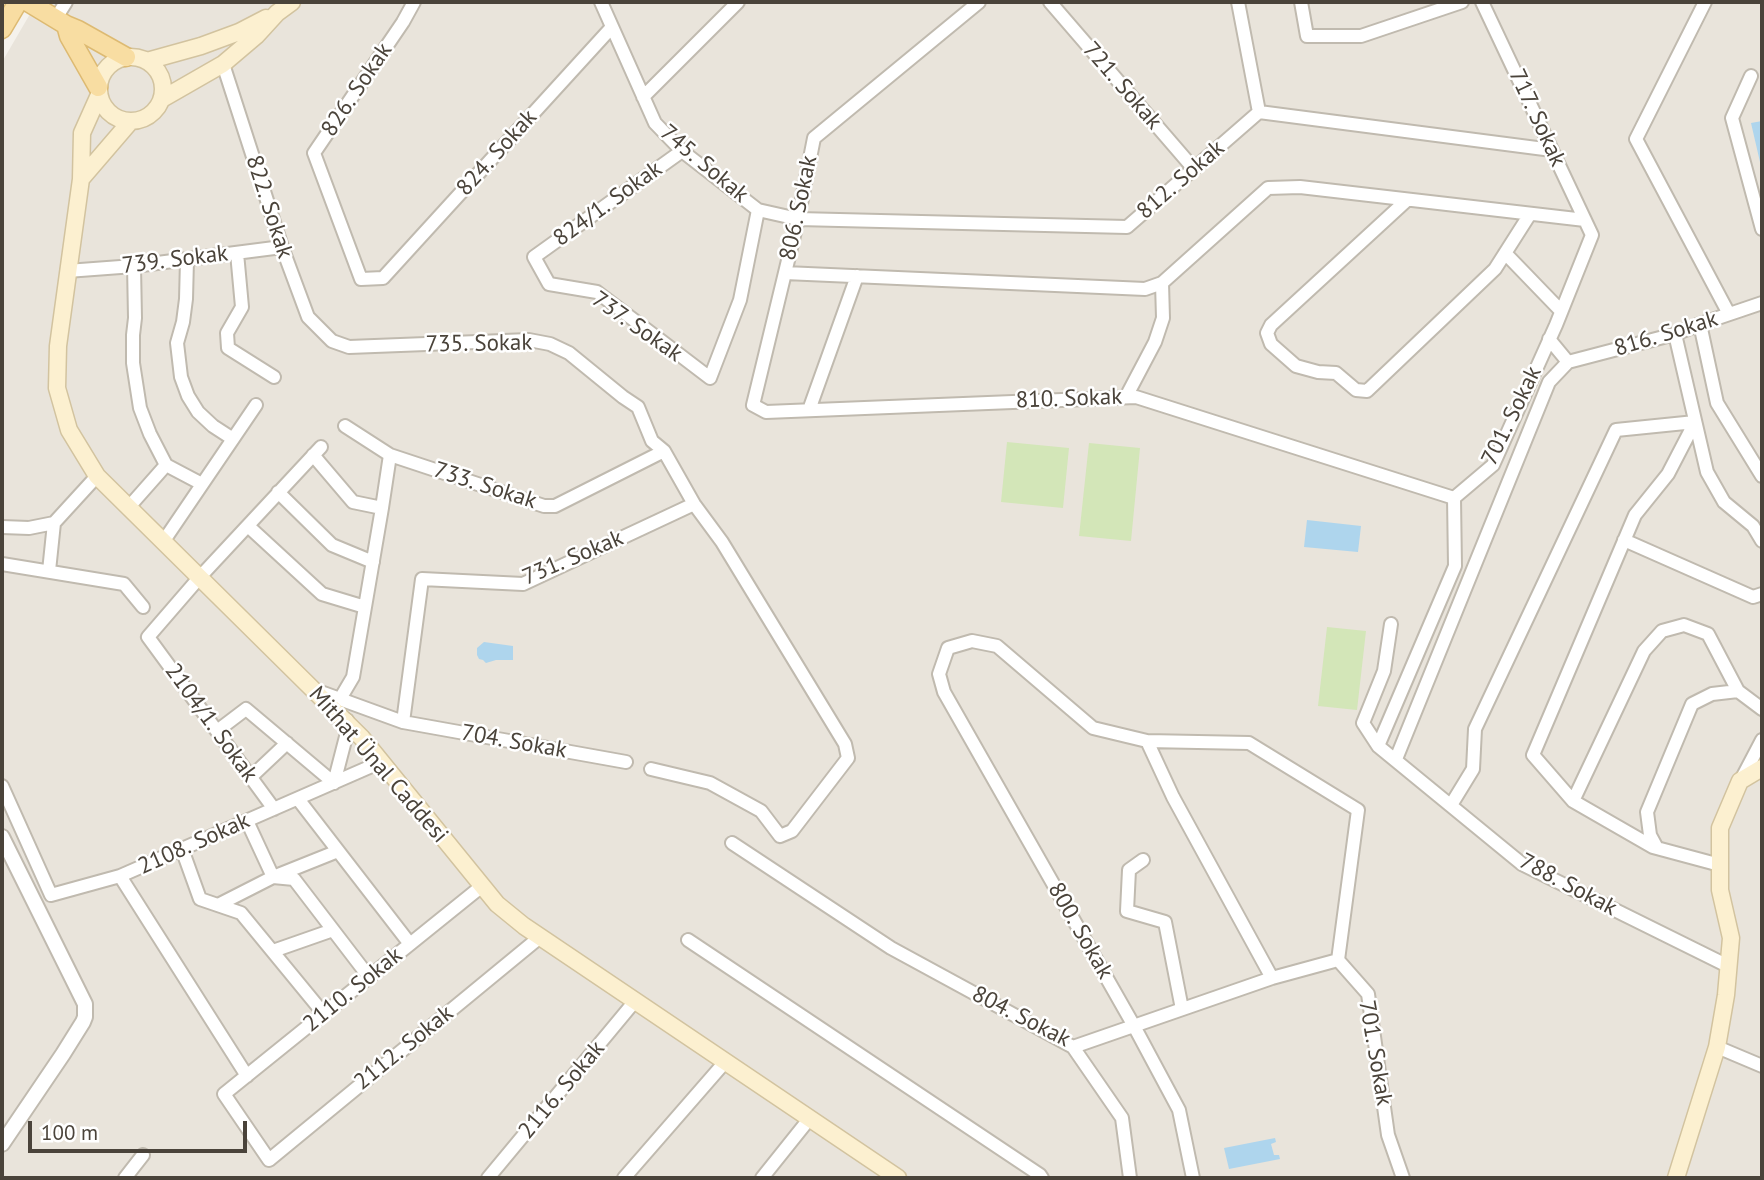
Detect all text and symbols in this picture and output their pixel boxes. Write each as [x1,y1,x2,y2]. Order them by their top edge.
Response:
street label: 721. Sokak [1077,37,1167,135]
street label: 826. Sokak [316,38,398,142]
street label: 717. Sokak [1502,65,1572,171]
street label: 824. Sokak [451,104,543,202]
street label: 745. Sokak [654,119,754,209]
street label: 812. Sokak [1132,135,1230,225]
street label: 822. Sokak [239,152,299,262]
street label: 806. Sokak [774,153,824,263]
street label: 824/1. Sokak [548,155,668,253]
street label: 739. Sokak [120,240,230,280]
street label: 737. Sokak [586,286,688,368]
street label: 816. Sokak [1611,305,1721,363]
street label: 735. Sokak [425,329,533,359]
street label: 701. Sokak [1476,362,1548,470]
street label: 810. Sokak [1015,383,1123,415]
street label: 733. Sokak [430,456,540,516]
street label: 731. Sokak [519,524,627,592]
street label: 2104/1. Sokak [159,658,263,788]
street label: Mithat Ünal Caddesi [303,681,453,849]
street label: 704. Sokak [459,719,569,765]
street label: 2108. Sokak [134,807,254,881]
street label: 788. Sokak [1514,848,1622,922]
street label: 800. Sokak [1041,878,1119,984]
street label: 2110. Sokak [298,942,408,1038]
street label: 804. Sokak [967,980,1075,1054]
street label: 701. Sokak [1352,998,1398,1108]
street label: 2112. Sokak [349,1000,459,1096]
street label: 2116. Sokak [513,1035,611,1145]
scale bar [32,1106,250,1150]
text: 100 m [41,1119,98,1146]

